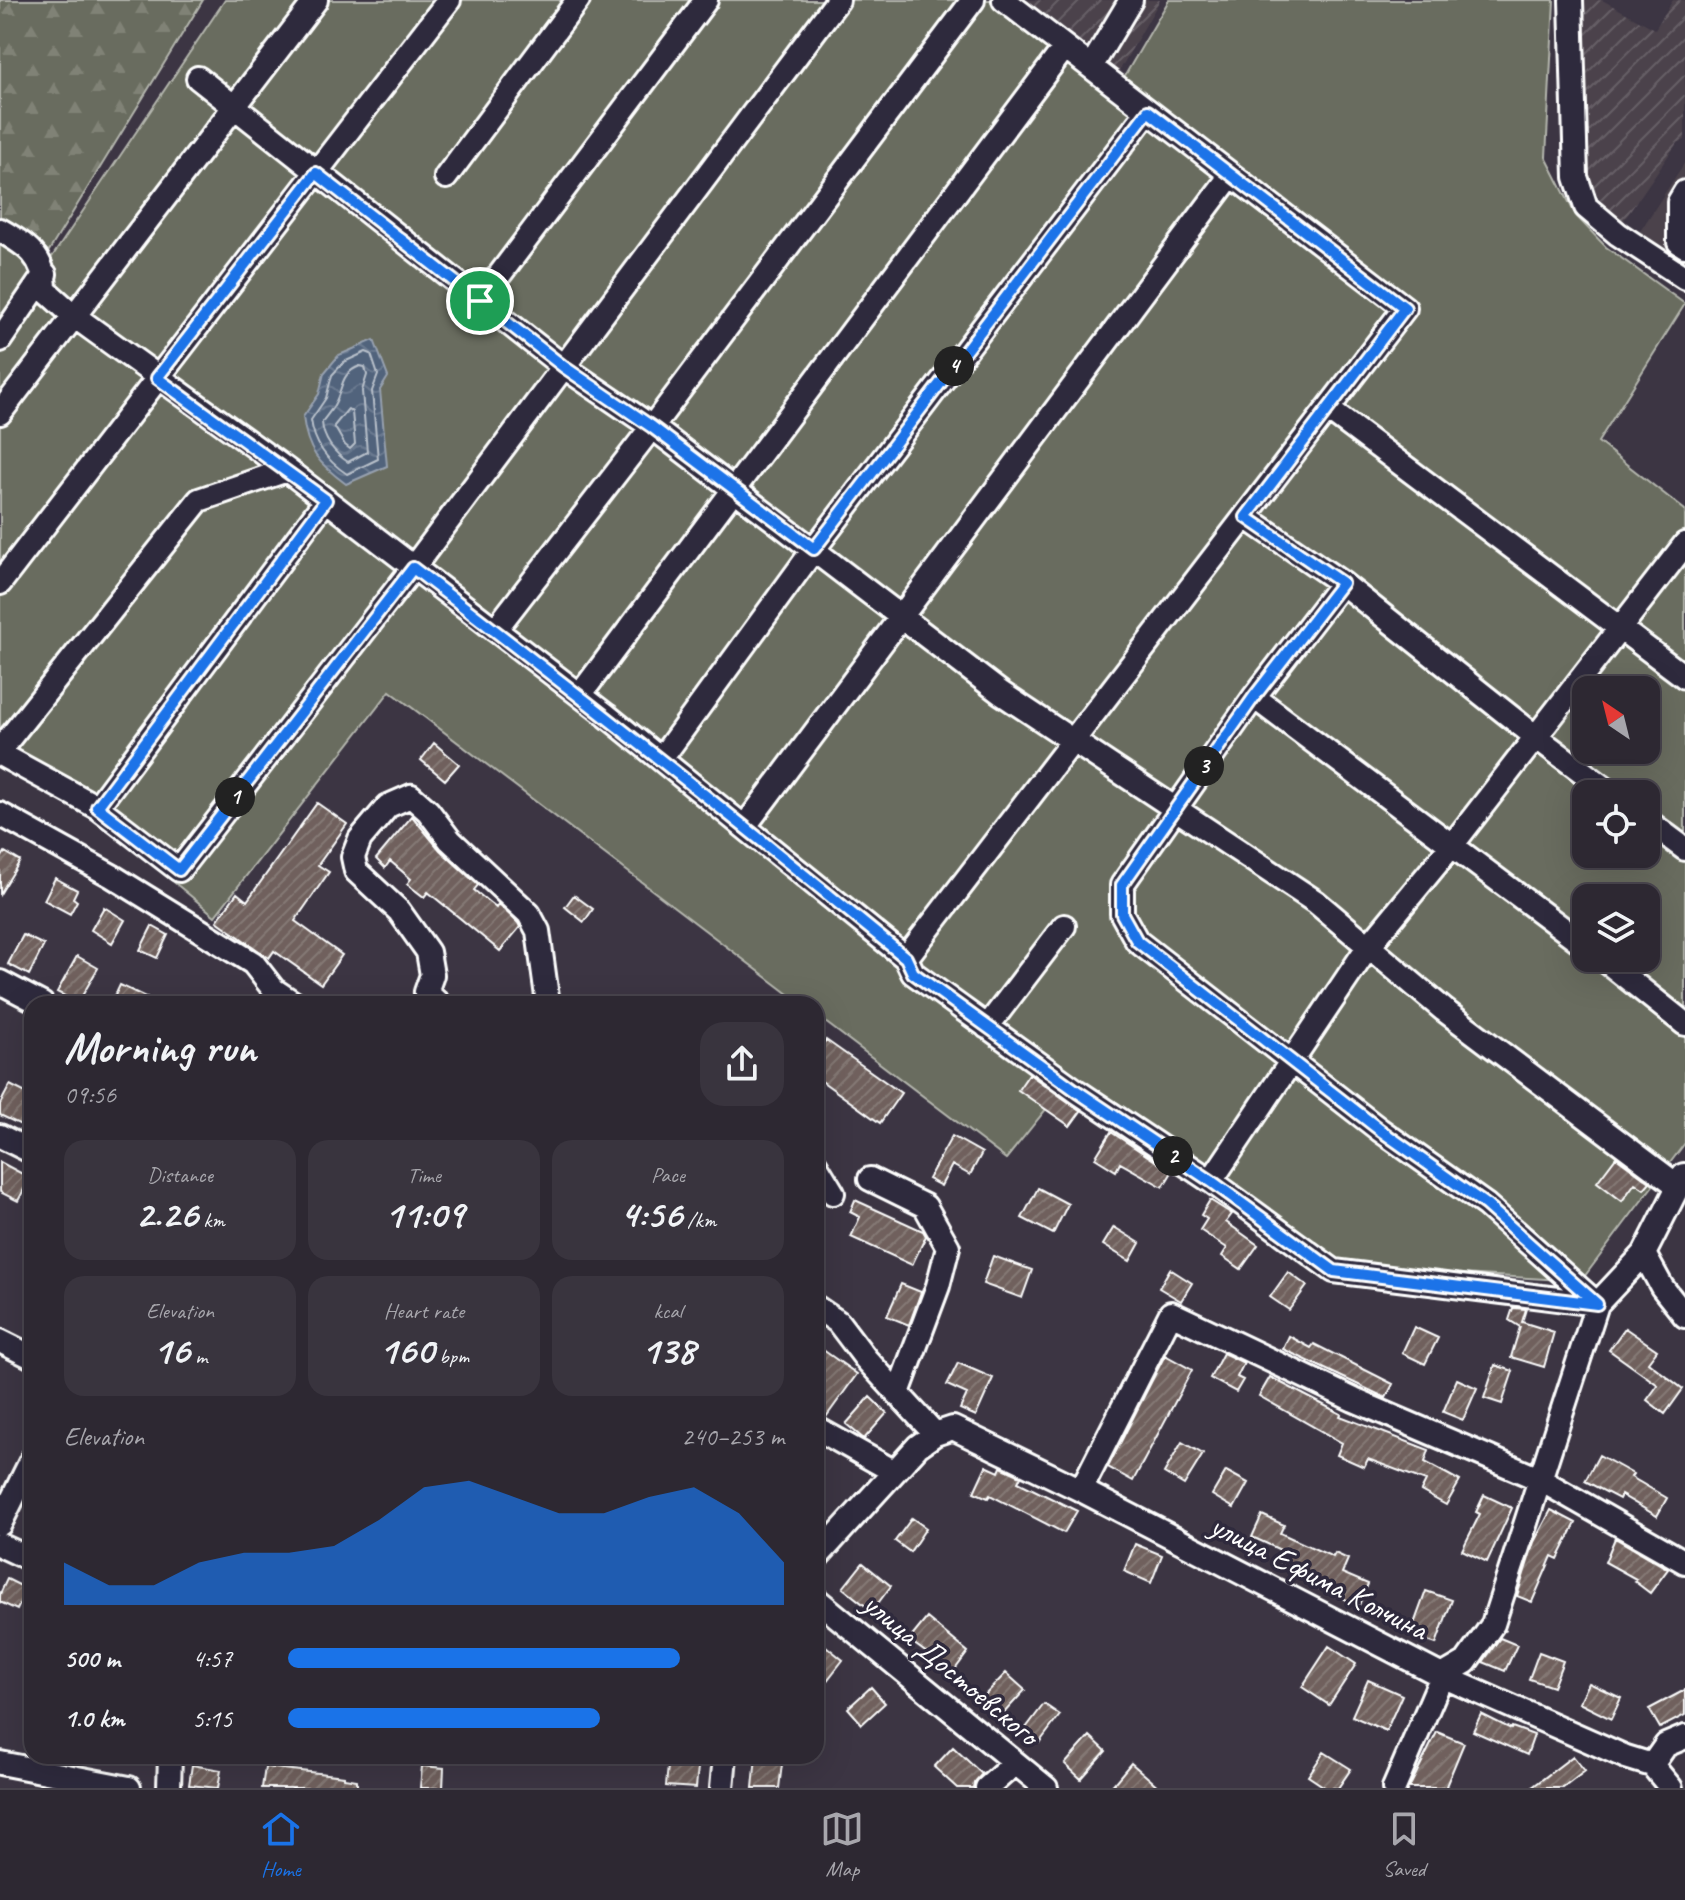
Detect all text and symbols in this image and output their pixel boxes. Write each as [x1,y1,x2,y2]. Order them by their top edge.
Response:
pin [446,267,514,335]
icon: arrive [458,279,502,323]
pin: 4 [934,346,974,386]
text: 4 [949,352,959,380]
north arrow [1572,676,1660,764]
map controls [1572,676,1660,972]
pin: 3 [1184,746,1224,786]
text: 3 [1199,752,1209,780]
pin: 1 [215,777,255,817]
button: locate [1572,780,1660,868]
text: 1 [230,783,240,811]
button: layers [1572,884,1660,972]
text: Morning run [64,1020,256,1075]
button: share [700,1022,784,1106]
text: 09:56 [64,1078,116,1111]
pin: 2 [1153,1136,1193,1176]
text: 2 [1168,1142,1178,1170]
text: Distance [147,1161,213,1189]
text: Time [407,1161,441,1189]
text: Pace [651,1161,685,1189]
text: 2.26 [135,1189,198,1239]
text: 11:09 [384,1189,464,1239]
text: 4:56 [620,1189,682,1239]
text: km [198,1206,225,1234]
text: /km [682,1206,716,1234]
text: Elevation [146,1297,214,1325]
text: Heart rate [384,1297,464,1325]
text: kcal [653,1297,683,1325]
text: 16 [153,1325,190,1375]
text: 160 [379,1325,434,1375]
text: 138 [641,1325,695,1375]
text: m [190,1342,207,1370]
text: bpm [434,1342,469,1370]
text: Elevation [64,1420,144,1453]
text: 240–253 m [681,1420,784,1453]
street label: улица Ефима Колчина [1202,1504,1437,1650]
street label: улица Достоевского [853,1582,1051,1757]
text: 500 m [64,1642,120,1675]
text: 4:57 [192,1642,232,1675]
text: 1.0 km [64,1702,124,1735]
text: 5:15 [192,1702,232,1735]
tab: Home [259,1807,303,1883]
tab: Map [820,1807,864,1883]
tab: Saved [1382,1807,1426,1883]

